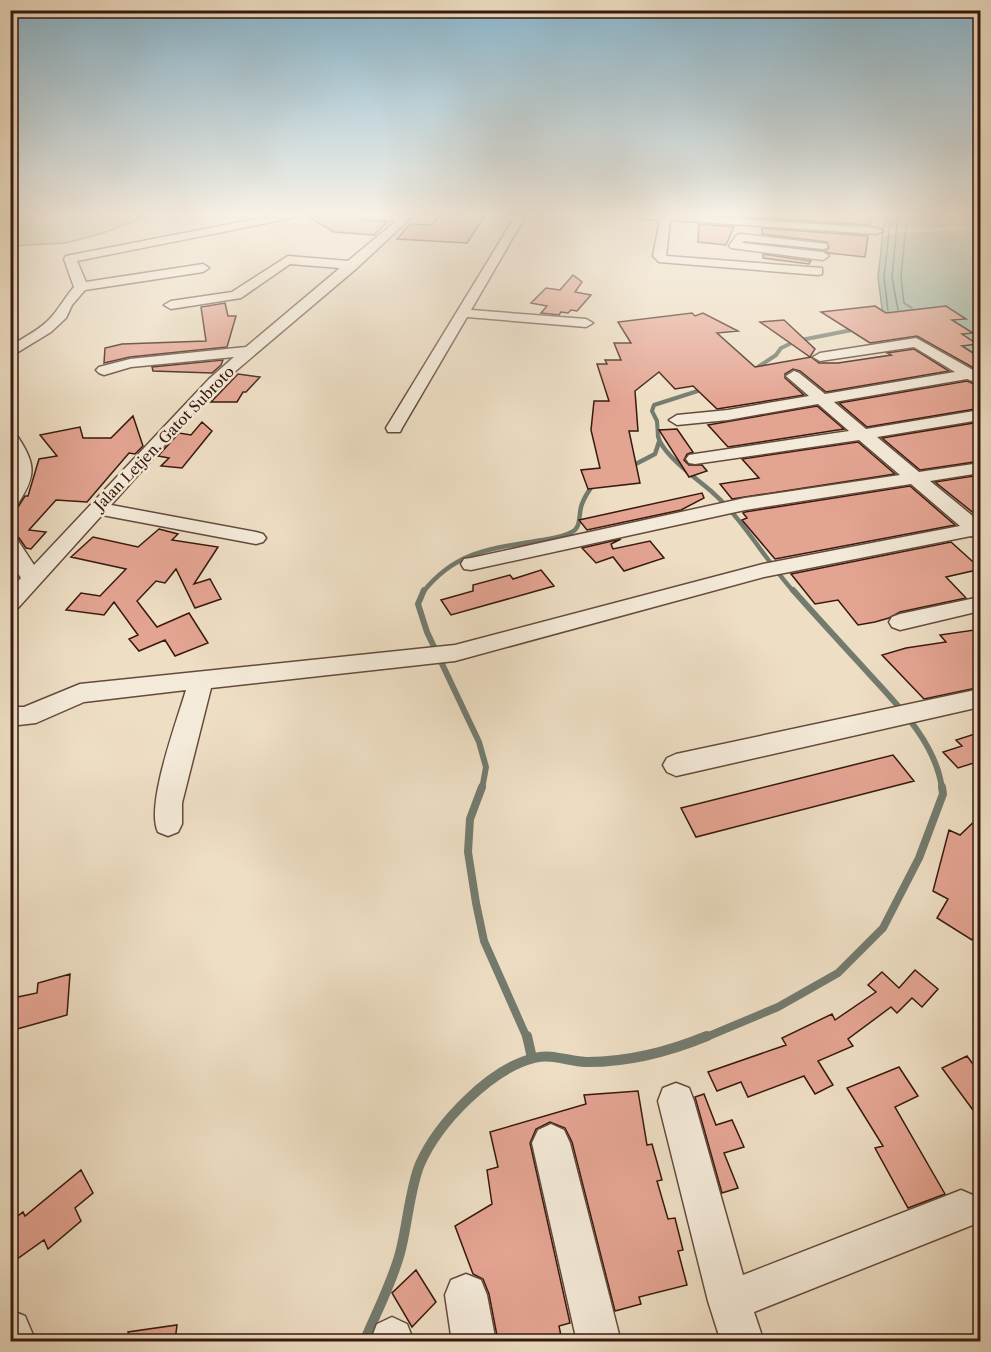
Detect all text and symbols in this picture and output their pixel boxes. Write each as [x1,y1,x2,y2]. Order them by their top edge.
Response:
street label: Jalan Letjen. Gatot Subroto [89,362,238,516]

